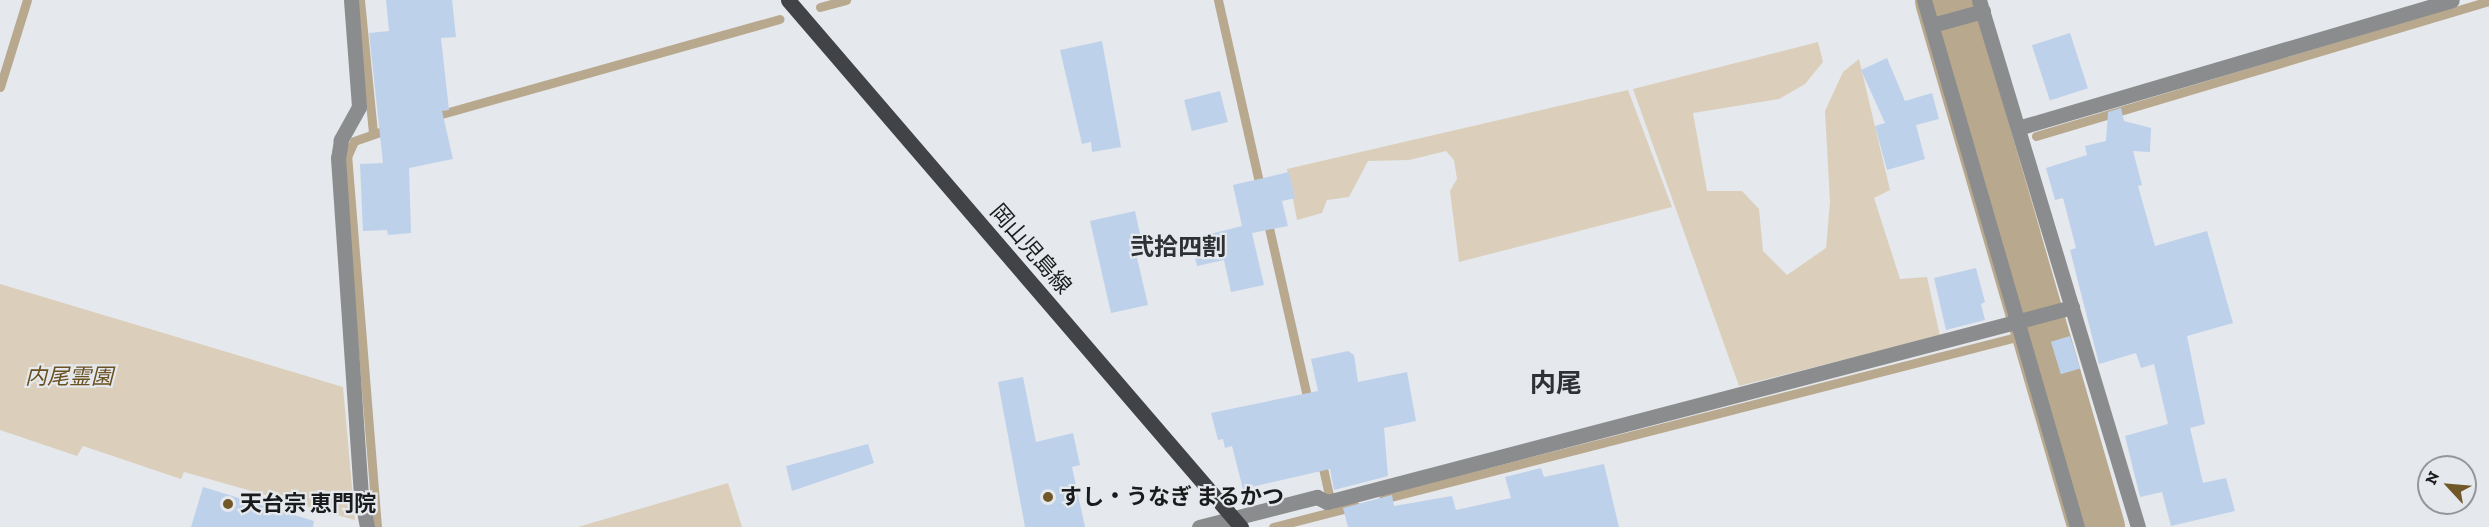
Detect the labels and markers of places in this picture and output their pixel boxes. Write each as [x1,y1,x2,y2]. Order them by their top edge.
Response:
place label: すし・うなぎ まるかつ [1060,484,1284,510]
marker: すし・うなぎ まるかつ [1041,490,1055,504]
place label: 天台宗 恵門院 [240,491,376,517]
marker: 天台宗 恵門院 [221,497,235,511]

